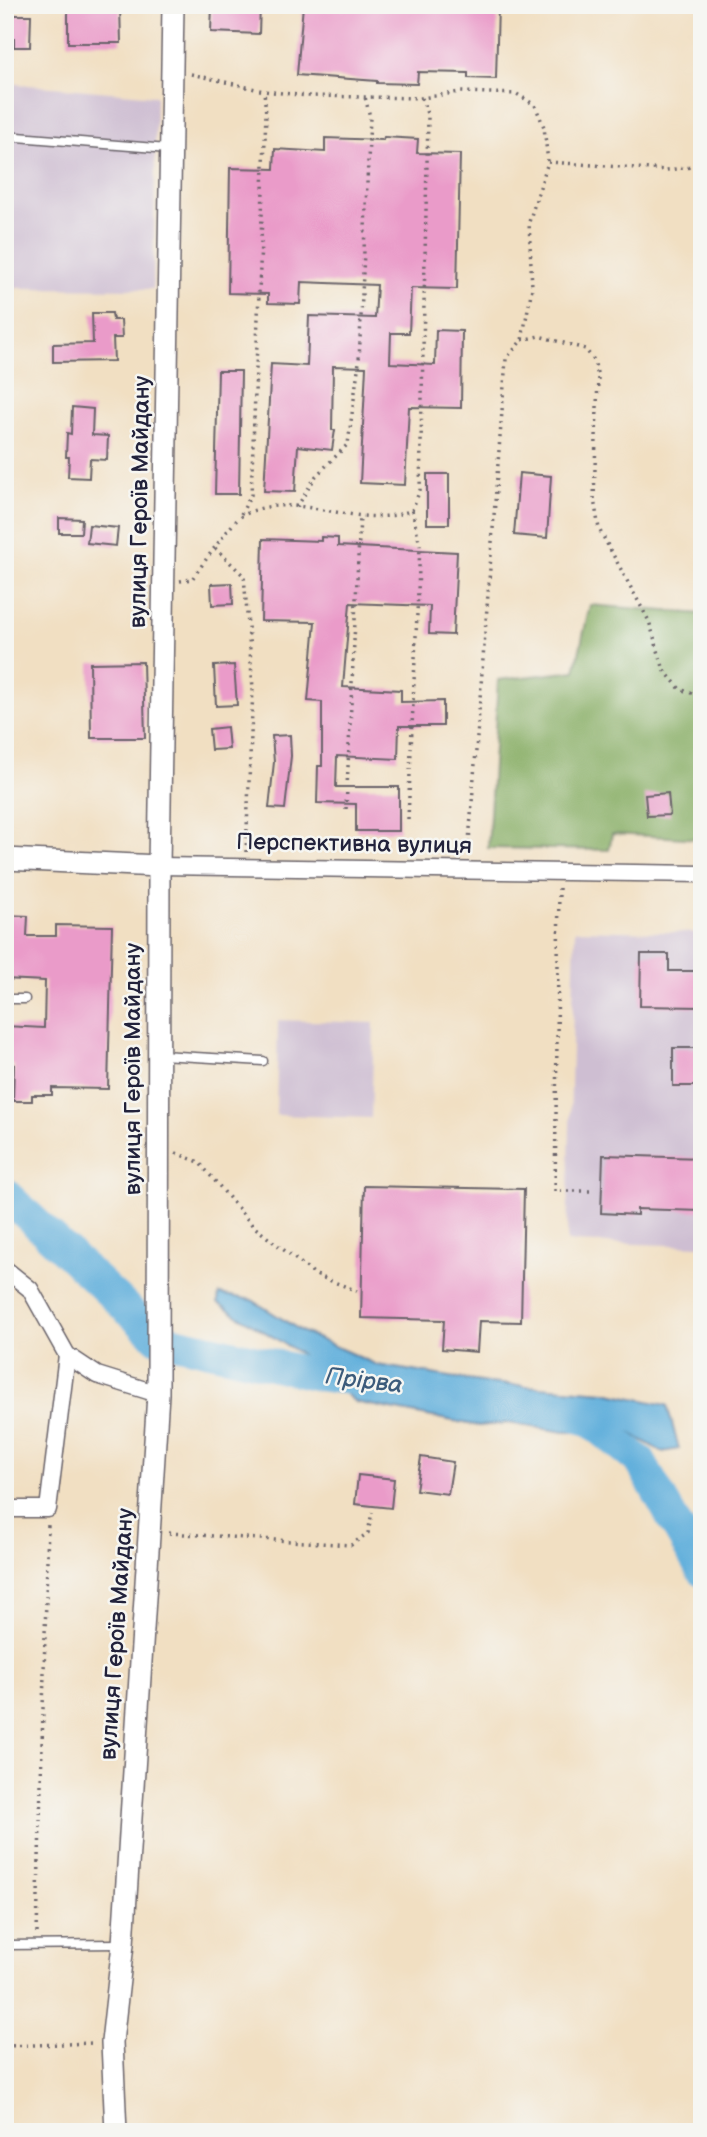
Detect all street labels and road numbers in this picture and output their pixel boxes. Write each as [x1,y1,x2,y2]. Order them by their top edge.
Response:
street label: вулиця Героїв Майдану [124,375,156,628]
street label: Перспективна вулиця [236,828,472,860]
street label: вулиця Героїв Майдану [119,942,147,1195]
street label: вулиця Героїв Майдану [94,1507,140,1761]

